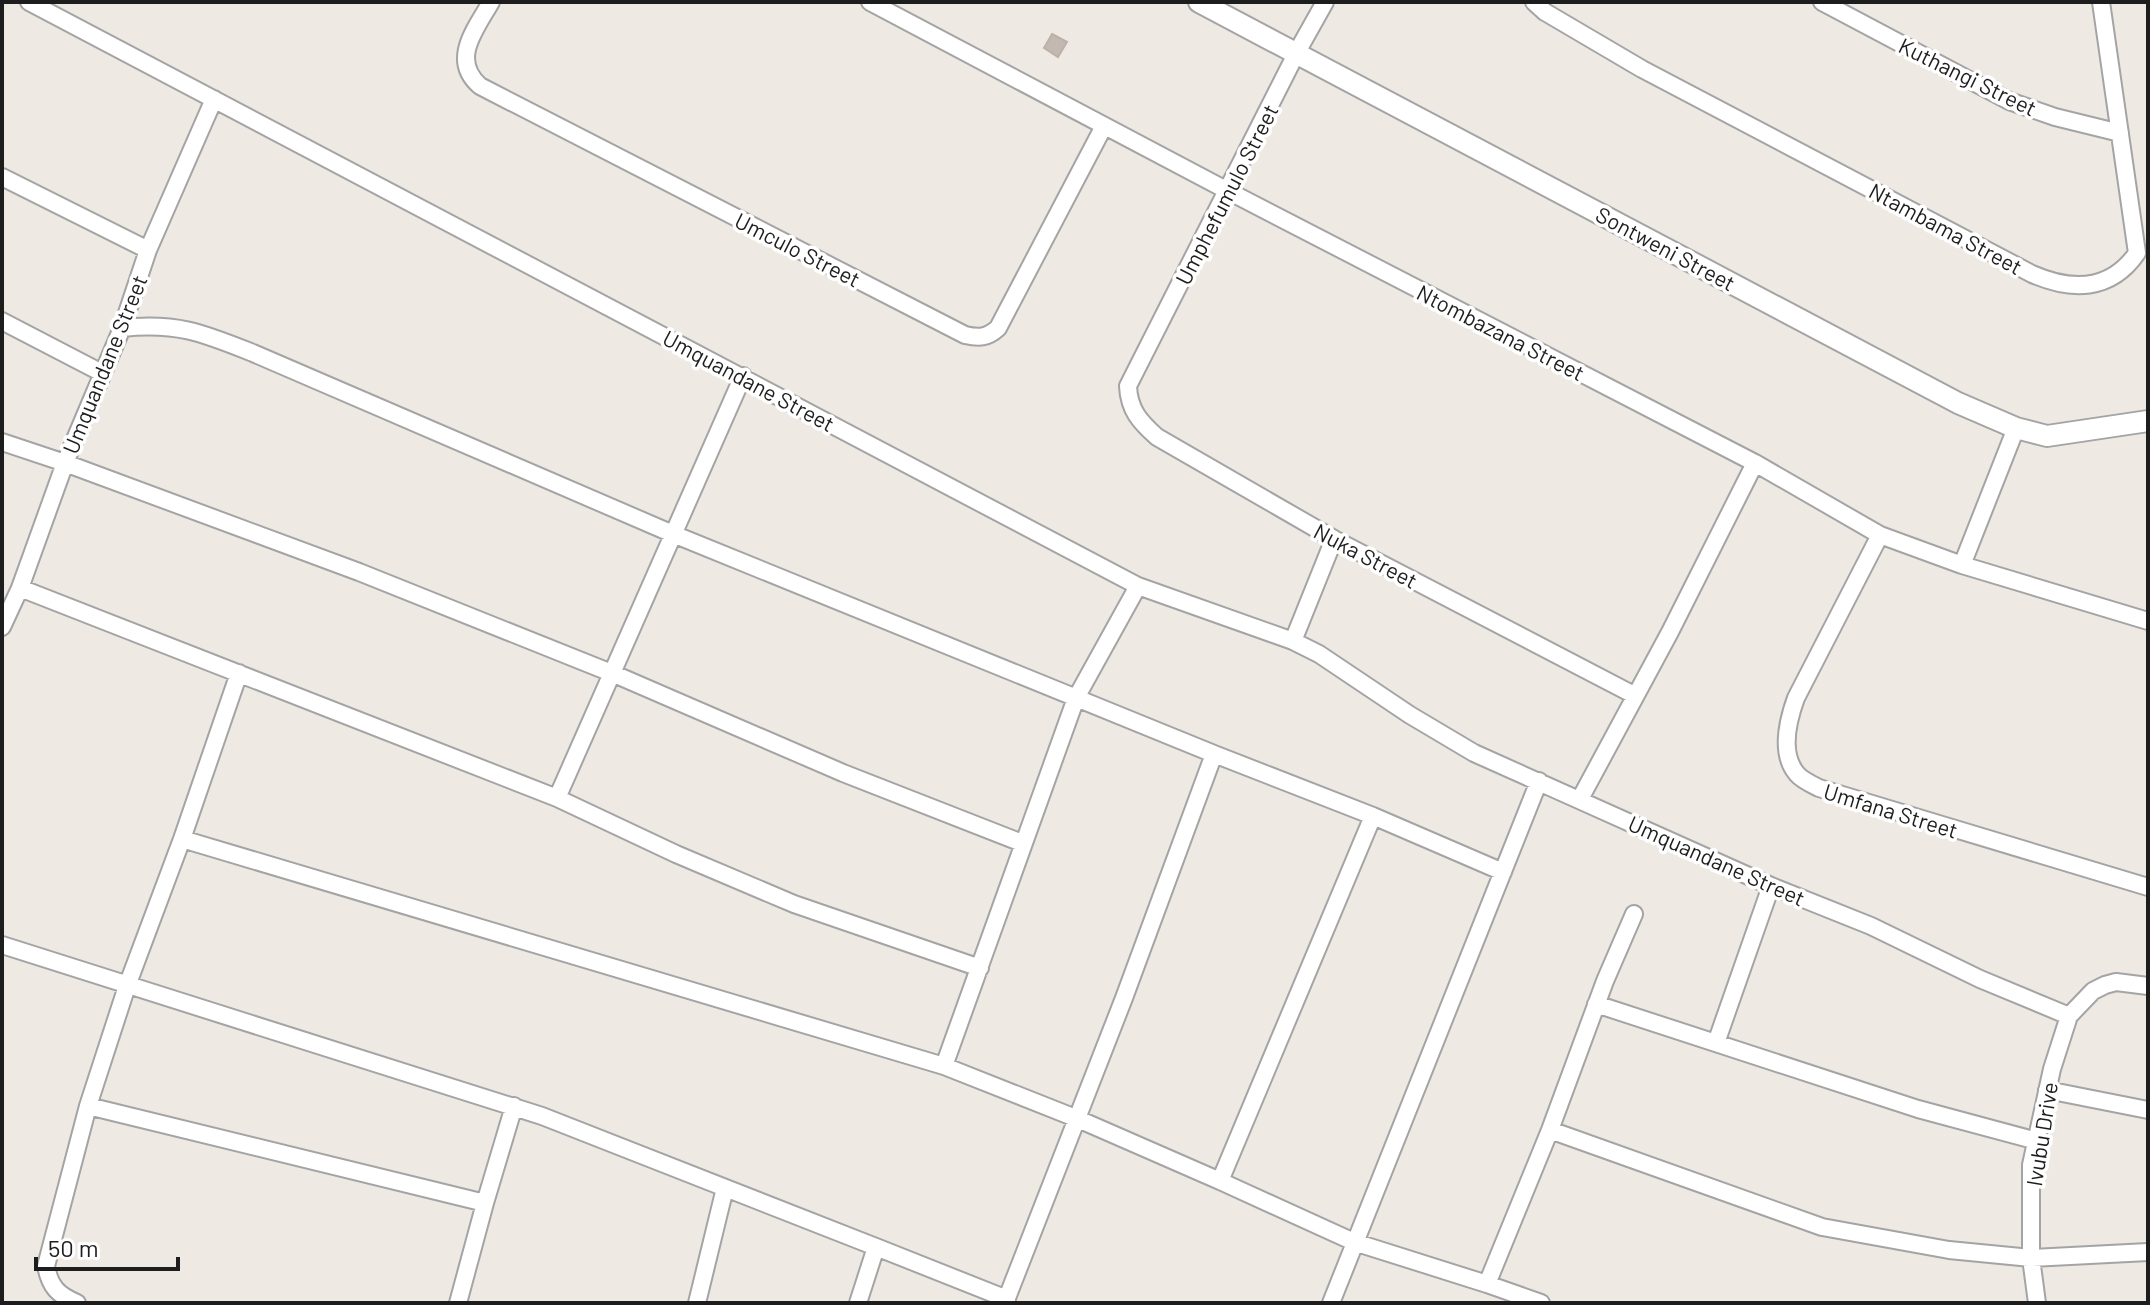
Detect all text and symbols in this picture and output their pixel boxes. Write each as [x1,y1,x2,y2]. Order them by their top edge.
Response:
street label: Kuthangi Street [1895,31,2041,121]
street label: Umphefumulo Street [1169,99,1283,289]
street label: Ntambama Street [1865,177,2027,279]
street label: Sontweni Street [1592,200,1740,296]
street label: Umculo Street [731,206,865,292]
street label: Umquandane Street [56,271,152,457]
street label: Ntombazana Street [1413,279,1589,385]
street label: Umquandane Street [659,324,839,436]
street label: Nuka Street [1310,517,1422,593]
street label: Umfana Street [1821,777,1961,843]
street label: Umquandane Street [1625,809,1809,911]
street label: Ivubu Drive [2020,1080,2062,1188]
scale bar [36,1221,178,1271]
text: 50 m [48,1233,99,1262]

